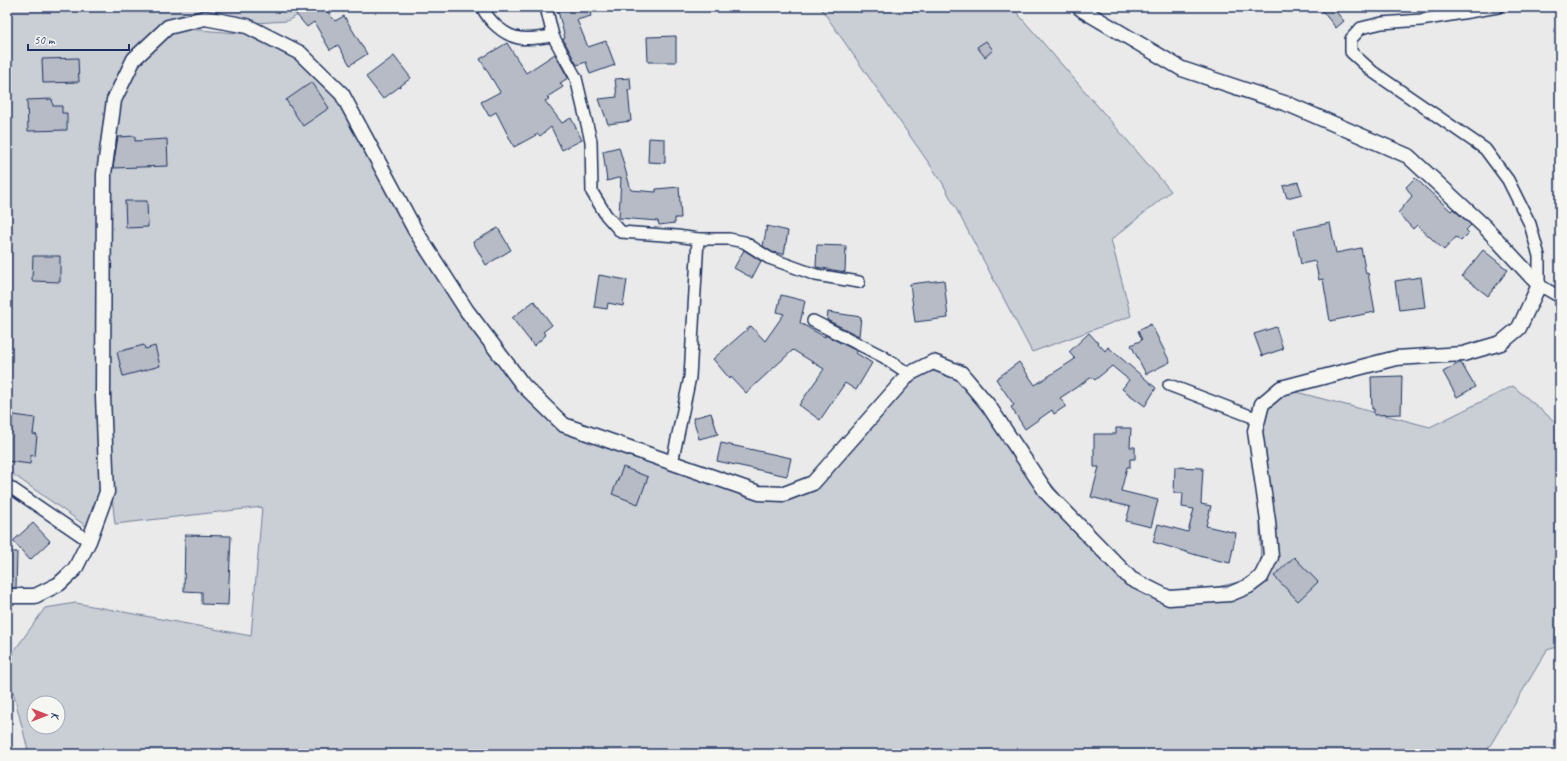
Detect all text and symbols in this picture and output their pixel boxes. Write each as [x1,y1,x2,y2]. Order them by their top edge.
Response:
scale bar [28,26,129,52]
text: 50 m [34,32,56,48]
north arrow [26,695,66,735]
text: K [49,712,63,720]

